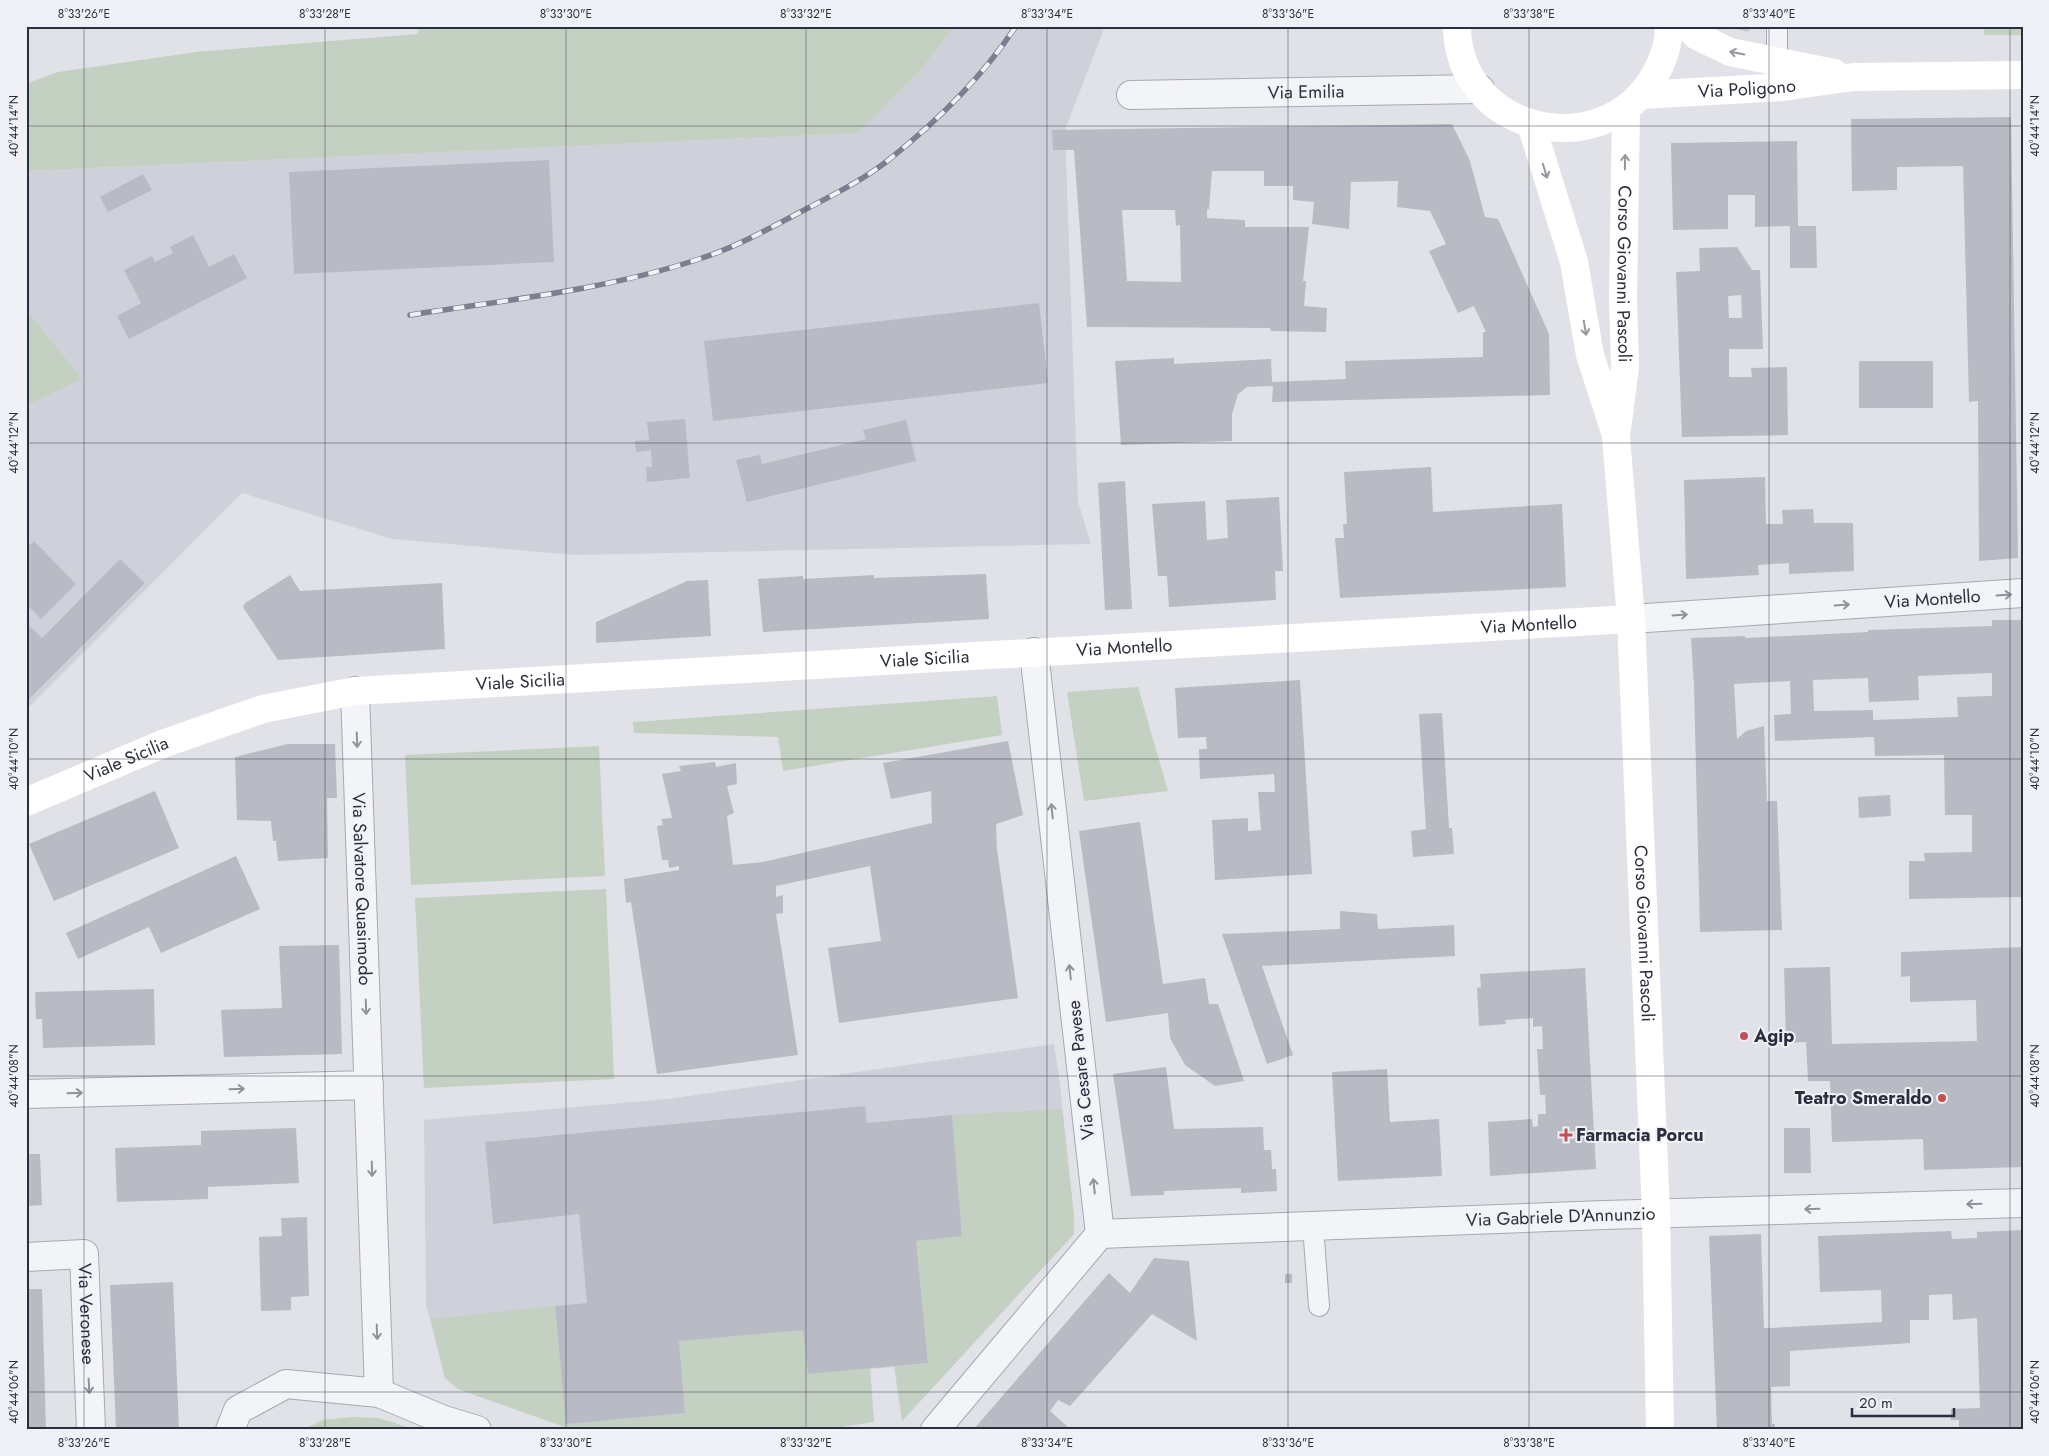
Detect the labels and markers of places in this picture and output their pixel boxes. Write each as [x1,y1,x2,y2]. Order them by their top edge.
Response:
place label: Agip [1753,1023,1794,1049]
marker: Agip [1738,1030,1750,1042]
place label: Teatro Smeraldo [1795,1085,1932,1111]
marker: Teatro Smeraldo [1936,1092,1948,1104]
place label: Farmacia Porcu [1576,1122,1704,1148]
marker: Farmacia Porcu [1560,1129,1572,1141]

